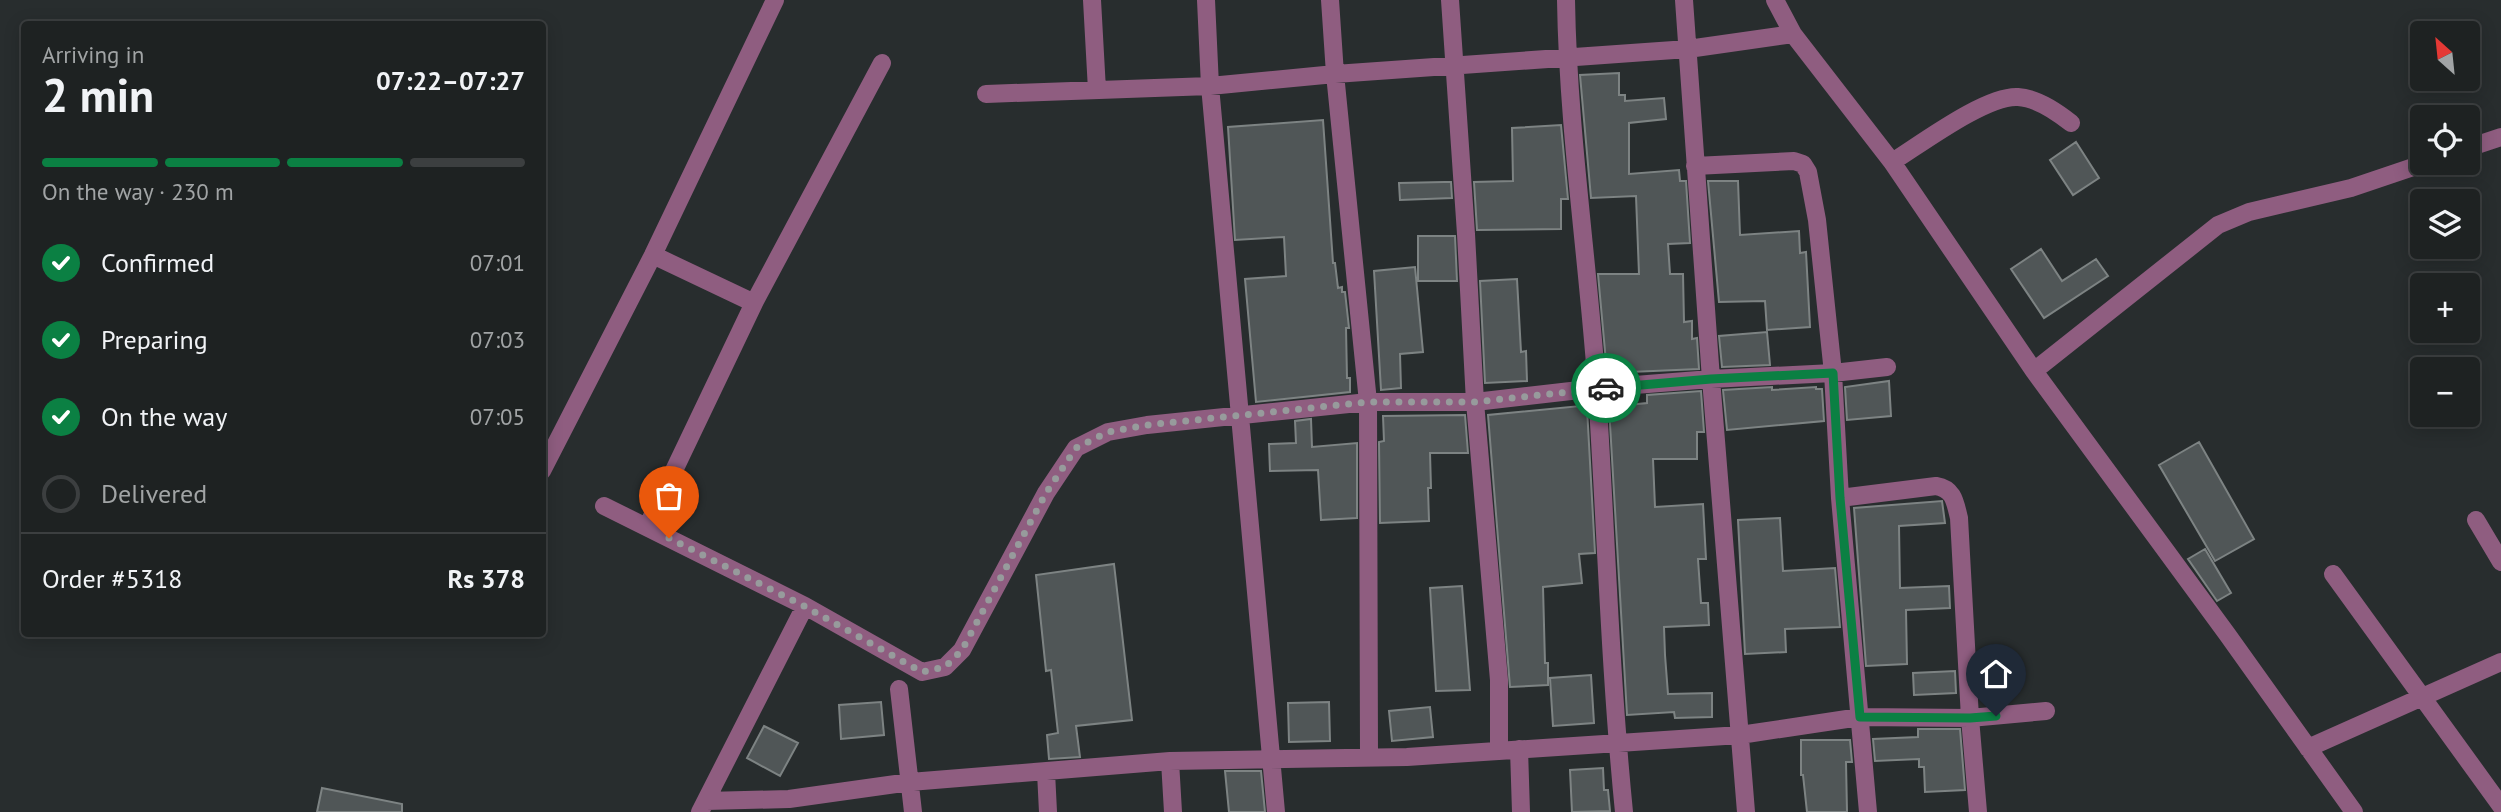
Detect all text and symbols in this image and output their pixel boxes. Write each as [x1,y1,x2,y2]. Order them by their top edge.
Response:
north arrow [2410,21,2480,91]
map controls [2410,21,2480,427]
text: Arriving in [42,40,144,69]
text: 07:22–07:27 [376,64,525,97]
text: 2 min [42,65,154,125]
button: locate [2410,105,2480,175]
text: On the way · 230 m [42,177,234,206]
button: layers [2410,189,2480,259]
icon: check [42,244,80,282]
text: Confirmed [101,246,214,279]
text: 07:01 [470,248,525,277]
button: + [2410,273,2480,343]
icon: check [42,321,80,359]
text: Preparing [101,323,208,356]
text: 07:03 [470,325,525,354]
courier [1571,353,1641,423]
button: − [2410,357,2480,427]
icon: car [1587,369,1625,407]
icon: check [42,398,80,436]
text: On the way [101,400,227,433]
text: 07:05 [470,402,525,431]
pin [639,466,699,538]
text: Delivered [101,477,207,510]
icon: bag [650,477,688,515]
text: Order #5318 [42,562,182,595]
text: Rs 378 [448,562,525,595]
pin [1966,644,2026,716]
icon: home [1977,655,2015,693]

